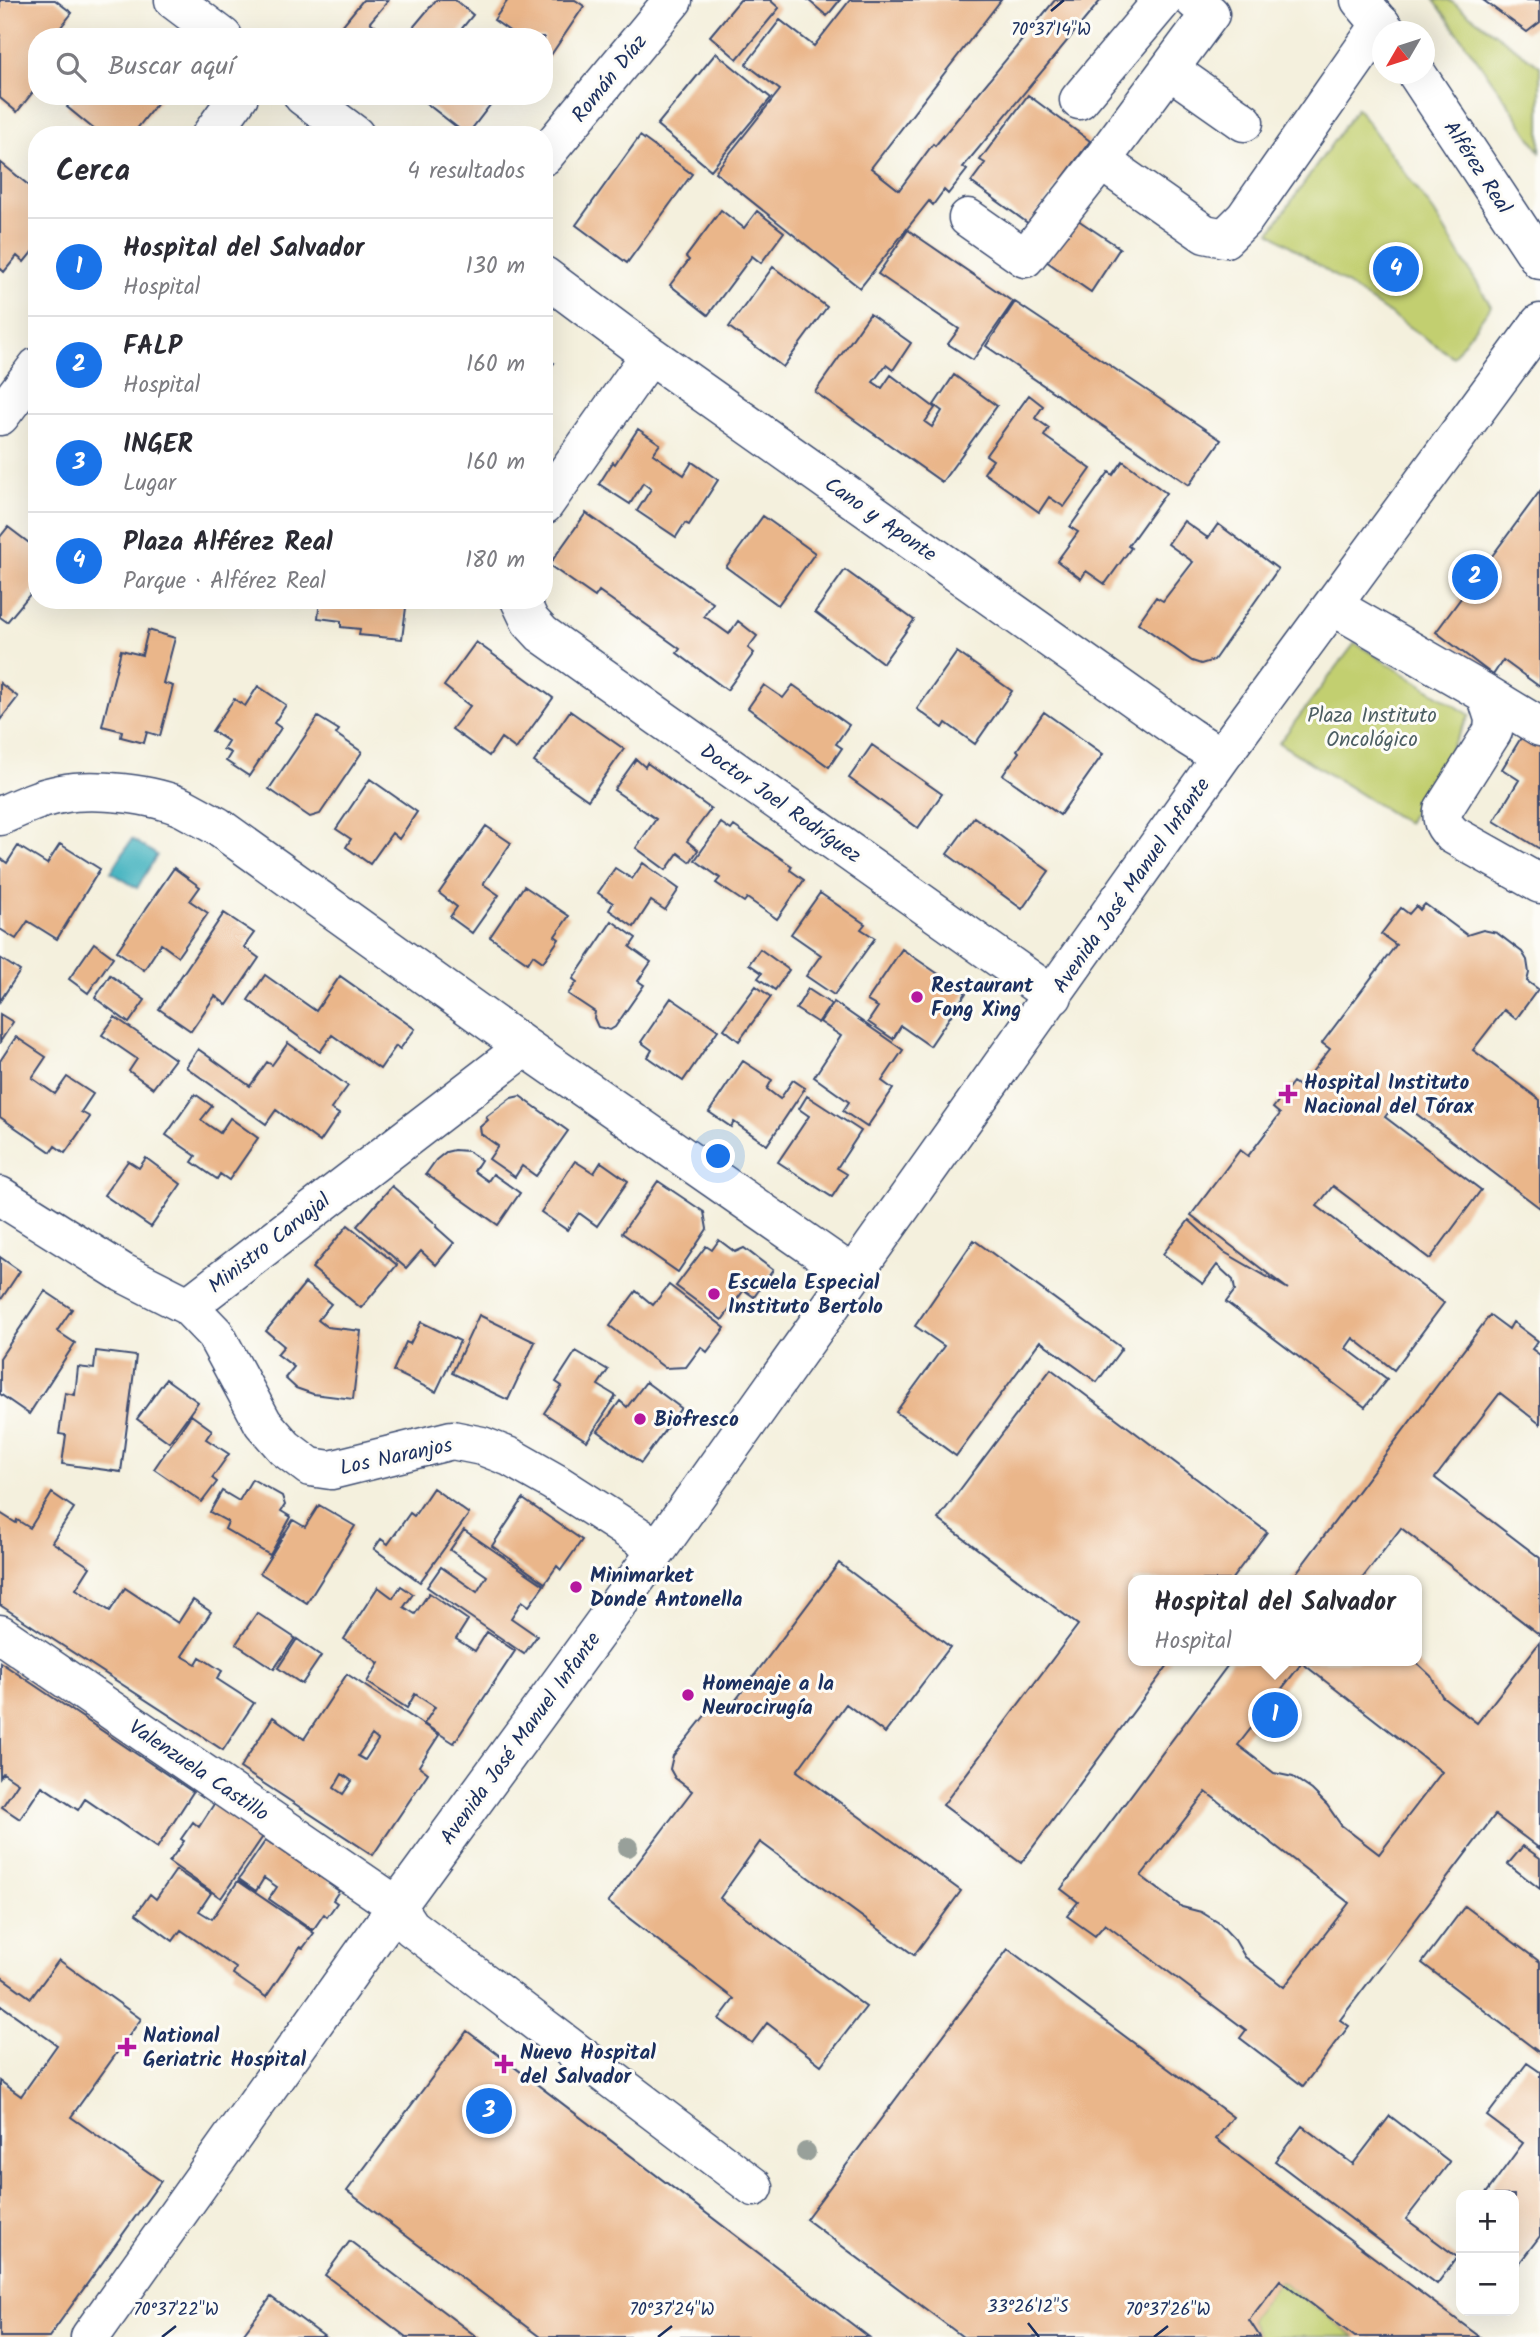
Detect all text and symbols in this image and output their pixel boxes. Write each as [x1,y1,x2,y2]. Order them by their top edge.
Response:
text: 70°37'14"W [1011,16,1091,45]
north arrow [1372,21,1435,84]
search box [28,28,553,105]
street label: Román Díaz [564,28,656,130]
text: Buscar aquí [108,46,234,88]
icon: search [52,48,90,86]
street label: Alférez Real [1434,114,1519,221]
text: Cerca [56,148,130,196]
text: 4 resultados [407,154,525,190]
text: Hospital del Salvador [123,228,364,270]
pin: 4 [1373,243,1419,295]
text: 1 [76,249,82,285]
text: 130 m [466,249,525,285]
text: Hospital [123,270,200,306]
text: FALP [123,326,182,368]
text: 2 [72,347,86,383]
text: 160 m [466,347,525,383]
text: Hospital [123,368,200,404]
text: INGER [123,424,193,466]
text: 3 [73,445,85,481]
text: 160 m [466,445,525,481]
text: Lugar [123,466,176,502]
street label: Cano y Aponte [817,469,944,572]
text: Plaza Alférez Real [123,522,333,564]
text: 4 [73,543,85,579]
text: 180 m [465,543,525,579]
pin: 2 [1452,551,1498,603]
text: Parque · Alférez Real [123,564,326,600]
park label: Plaza Instituto Oncológico [1307,700,1437,757]
street label: Doctor Joel Rodríguez [693,736,868,872]
street label: Avenida José Manuel Infante [1045,771,1220,1001]
place label: Restaurant Fong Xing [931,970,1034,1027]
marker: Restaurant Fong Xing [909,989,925,1005]
place label: Hospital Instituto Nacional del Tórax [1304,1067,1475,1124]
marker: Hospital Instituto Nacional del Tórax [1278,1084,1298,1104]
your location [701,1139,735,1173]
street label: Ministro Carvajal [201,1186,338,1303]
place label: Escuela Especial Instituto Bertolo [728,1267,883,1324]
marker: Escuela Especial Instituto Bertolo [706,1286,722,1302]
place label: Biofresco [654,1404,739,1437]
marker: Biofresco [632,1411,648,1427]
street label: Los Naranjos [337,1429,456,1485]
place label: Minimarket Donde Antonella [590,1560,743,1617]
popup [1128,1575,1422,1666]
marker: Minimarket Donde Antonella [568,1579,584,1595]
text: Hospital del Salvador [1154,1582,1396,1624]
text: Hospital [1154,1624,1232,1660]
street label: Avenida José Manuel Infante [432,1625,610,1852]
place label: Homenaje a la Neurocirugía [702,1668,834,1725]
marker: Homenaje a la Neurocirugía [680,1687,696,1703]
pin: 1 [1252,1689,1298,1741]
street label: Valenzuela Castillo [121,1712,275,1831]
place label: National Geriatric Hospital [143,2020,306,2077]
marker: National Geriatric Hospital [117,2037,137,2057]
place label: Nuevo Hospital del Salvador [520,2037,656,2094]
marker: Nuevo Hospital del Salvador [494,2054,514,2074]
pin: 3 [466,2085,512,2137]
map controls [1456,2190,1519,2316]
button: + [1456,2190,1519,2253]
button: − [1456,2253,1519,2316]
text: 33°26'12"S [987,2293,1069,2322]
text: 70°37'22"W [133,2296,219,2325]
text: 70°37'24"W [630,2296,715,2325]
text: 70°37'26"W [1125,2296,1211,2325]

